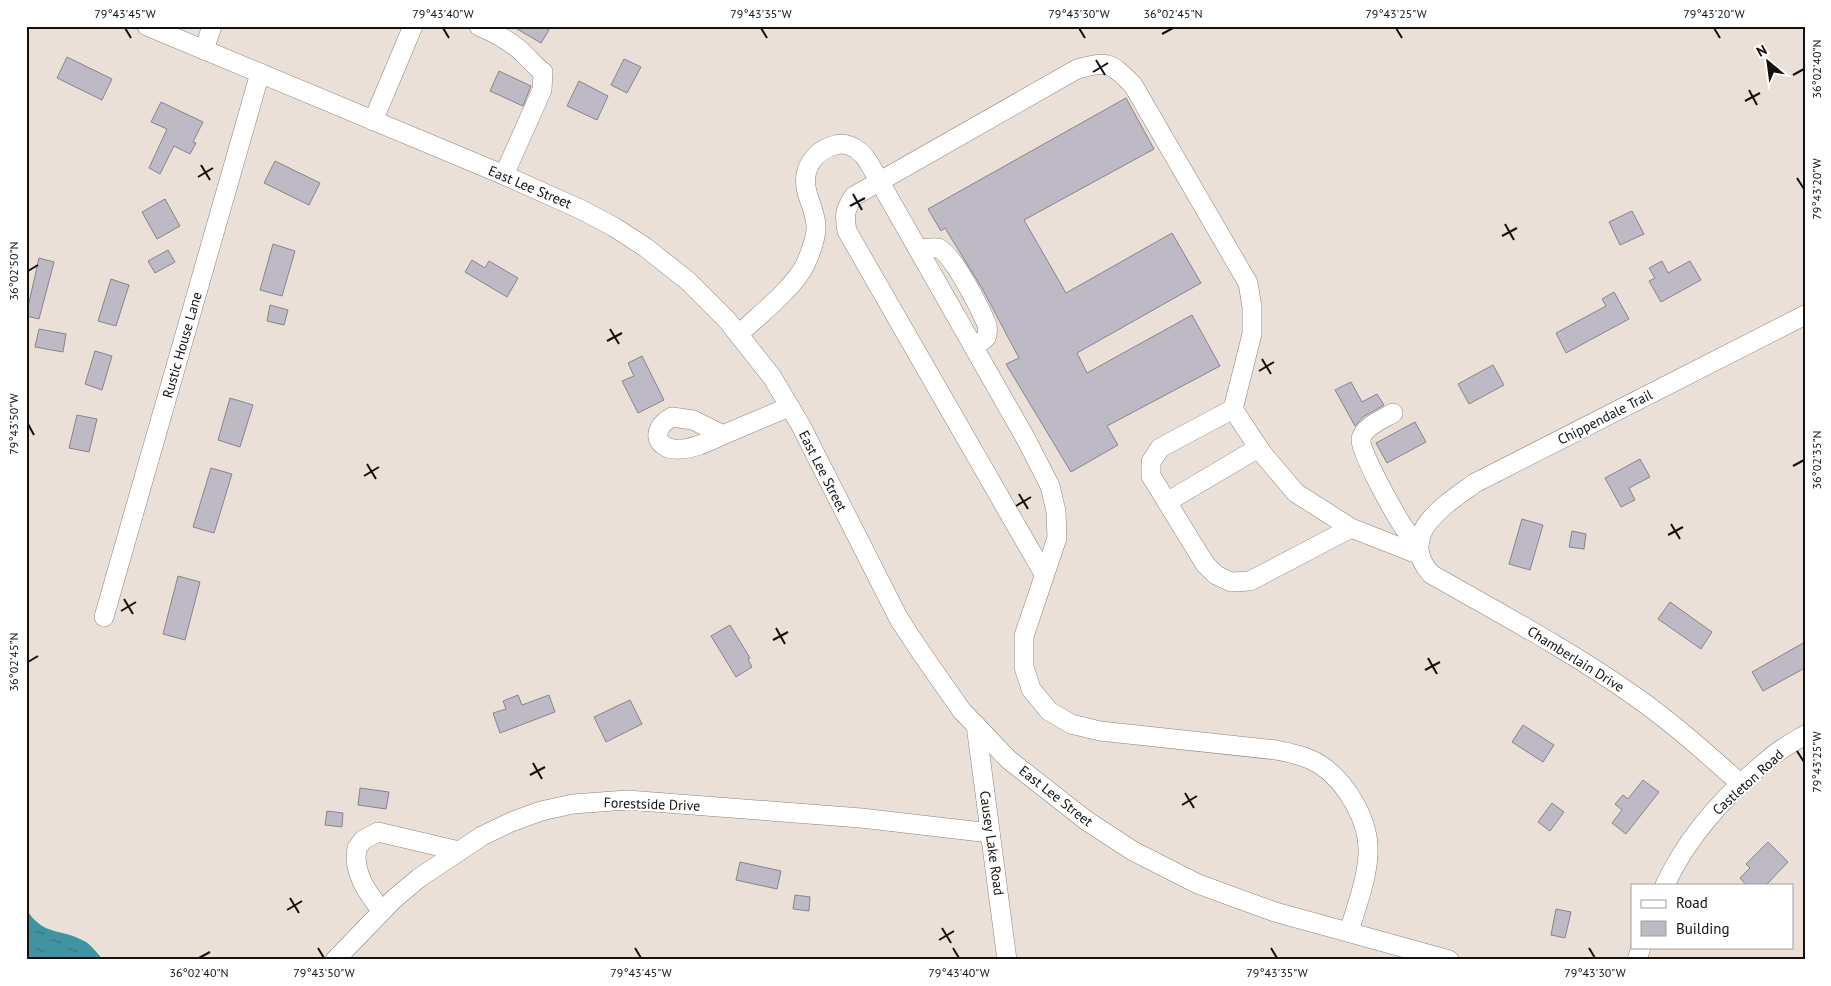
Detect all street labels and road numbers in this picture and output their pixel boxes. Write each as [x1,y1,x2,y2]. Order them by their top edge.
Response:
street label: East Lee Street [486,161,575,213]
street label: Rustic House Lane [158,290,206,400]
street label: Chippendale Trail [1555,385,1655,449]
street label: East Lee Street [795,427,851,515]
street label: Chamberlain Drive [1524,622,1628,696]
street label: Castleton Road [1709,745,1787,819]
street label: East Lee Street [1015,762,1097,831]
street label: Causey Lake Road [976,789,1008,897]
street label: Forestside Drive [603,793,701,815]

